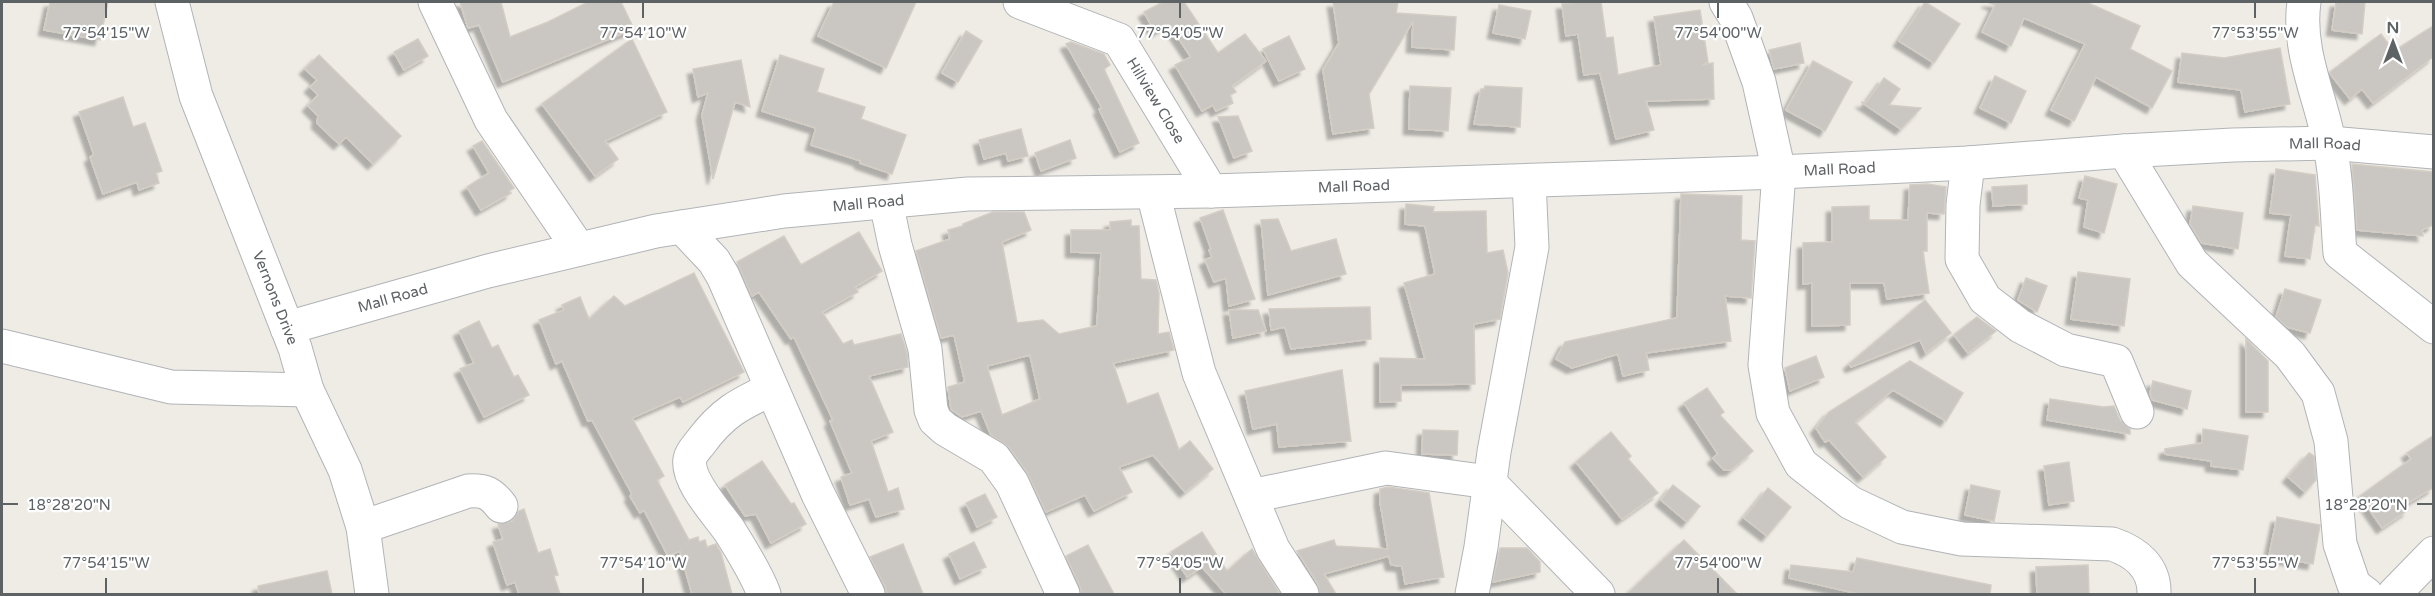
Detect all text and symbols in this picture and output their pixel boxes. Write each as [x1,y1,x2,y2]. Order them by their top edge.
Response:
north arrow [2363,12,2423,72]
text: N [2387,18,2399,38]
text: 77°54'15"W [62,24,150,42]
text: 77°54'10"W [599,24,687,42]
text: 77°54'05"W [1136,24,1224,42]
text: 77°54'00"W [1674,24,1762,42]
text: 77°53'55"W [2211,24,2299,42]
street label: Hillview Close [1123,54,1189,147]
street label: Mall Road [2289,134,2362,155]
street label: Mall Road [1803,158,1876,180]
street label: Mall Road [1318,176,1390,196]
street label: Mall Road [832,191,905,215]
street label: Vernons Drive [249,248,302,347]
street label: Mall Road [356,280,430,316]
text: 18°28'20"N [27,496,111,514]
text: 18°28'20"N [2324,496,2408,514]
text: 77°54'15"W [62,554,150,572]
text: 77°54'10"W [599,554,687,572]
text: 77°54'05"W [1136,554,1224,572]
text: 77°54'00"W [1674,554,1762,572]
text: 77°53'55"W [2211,554,2299,572]

